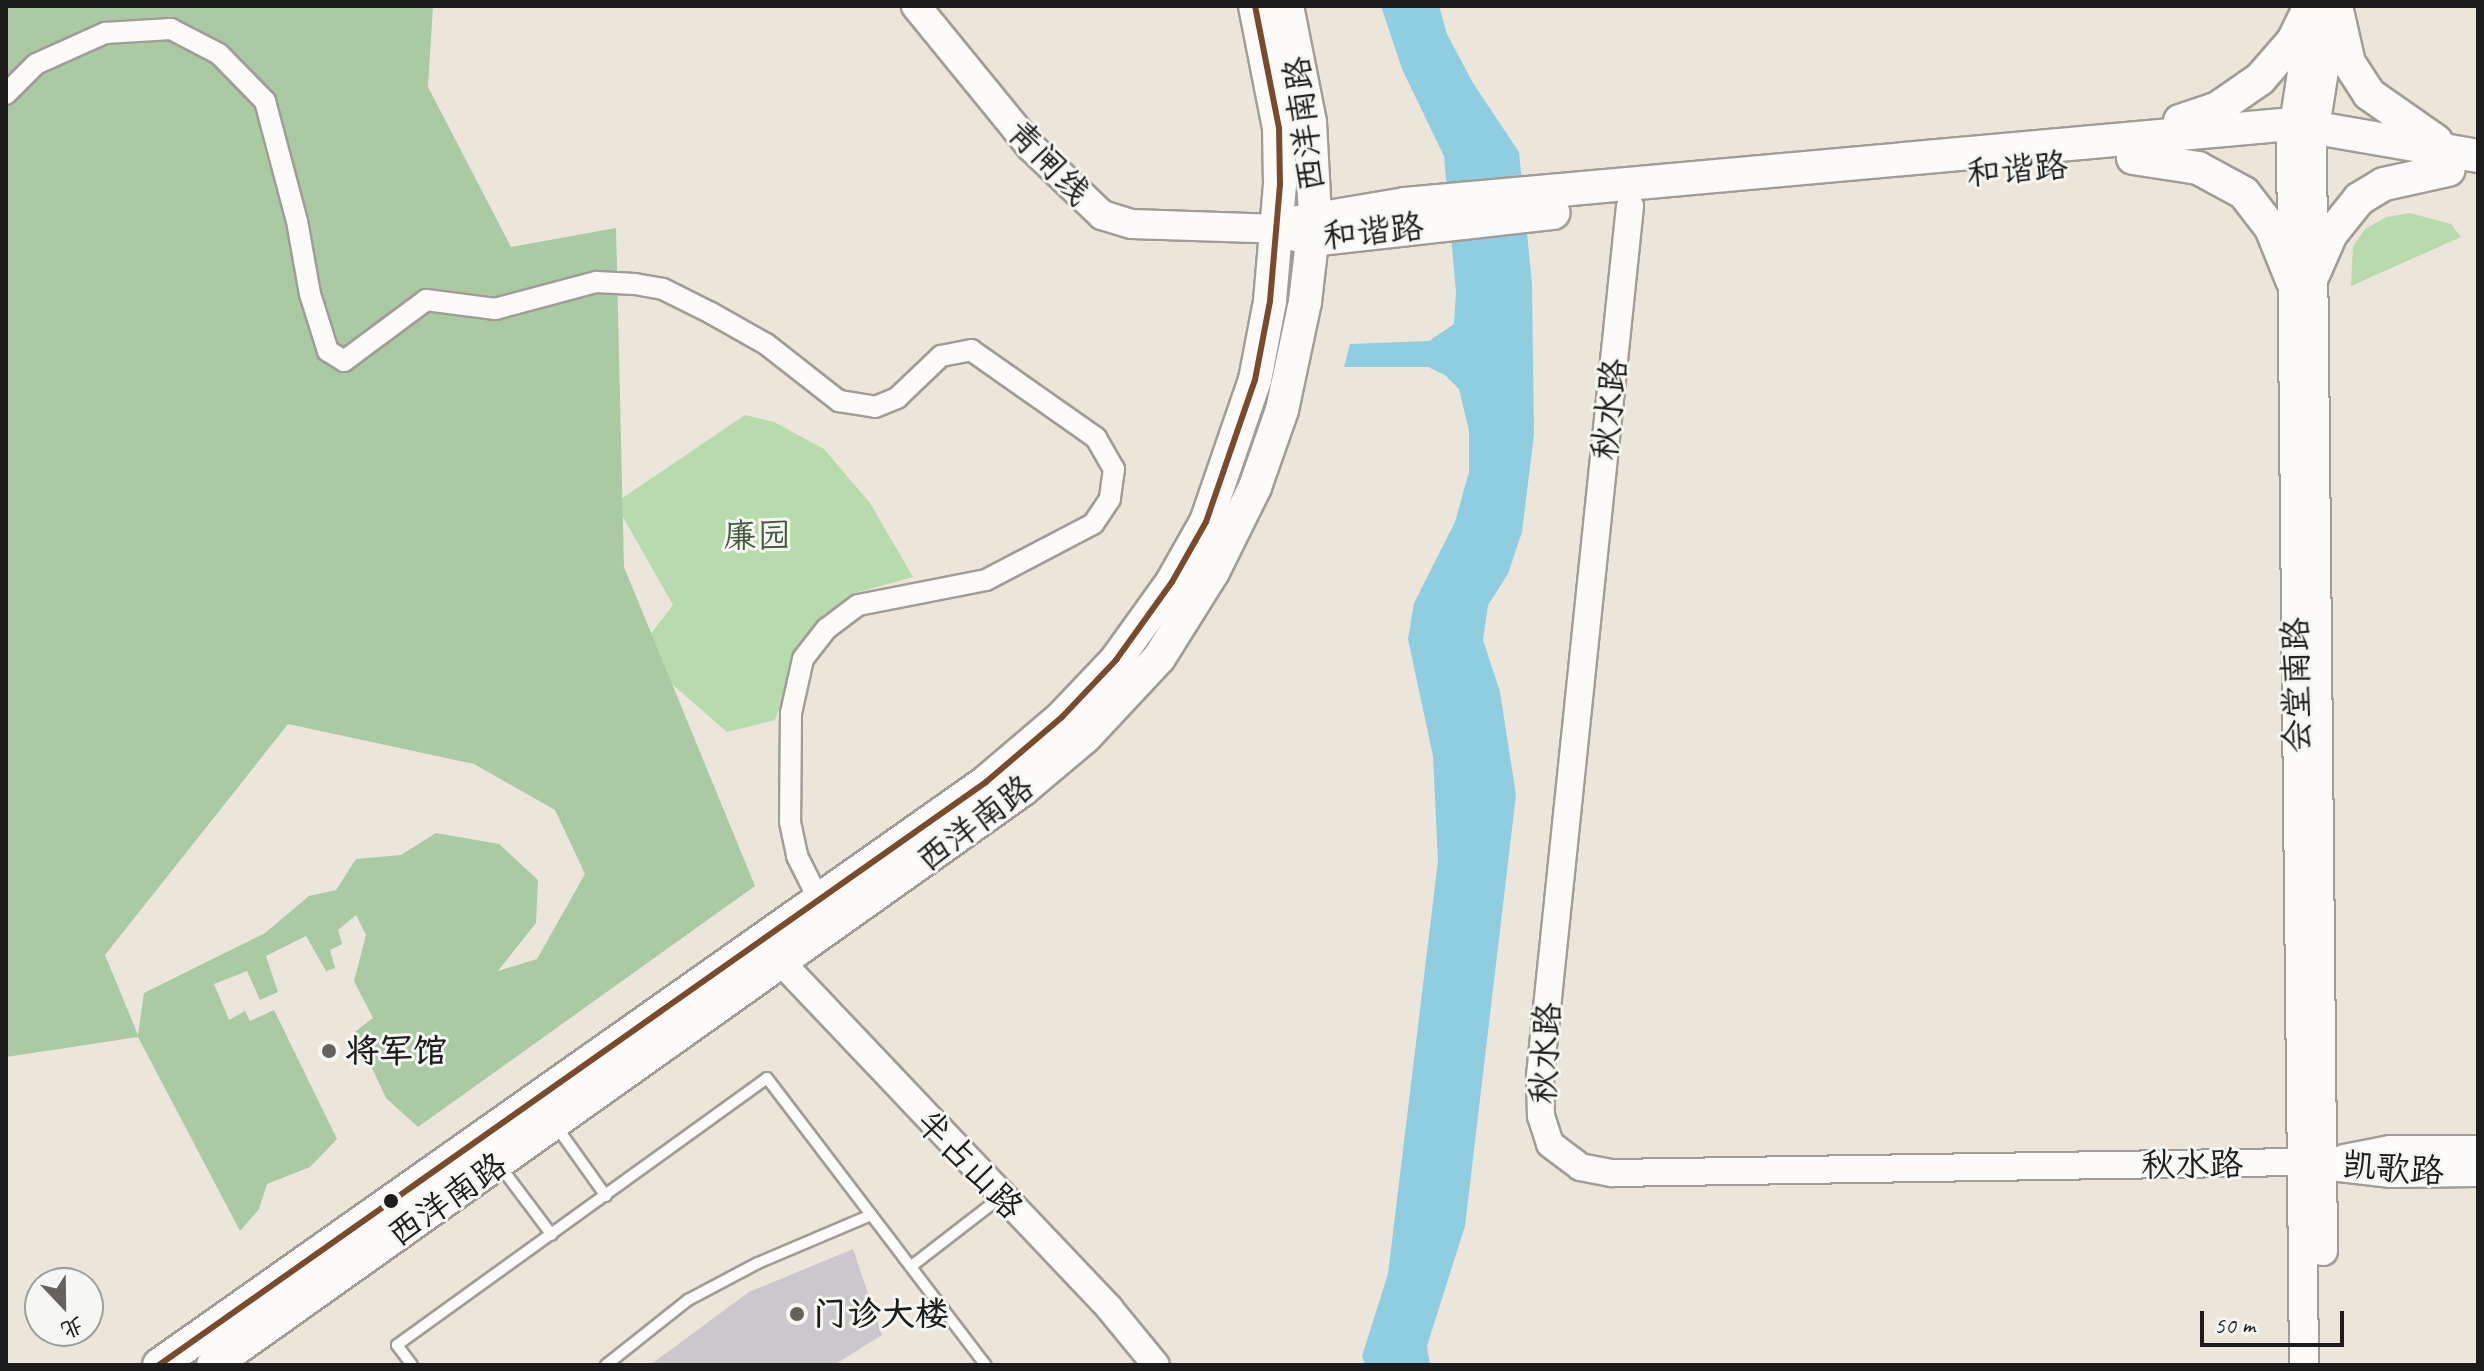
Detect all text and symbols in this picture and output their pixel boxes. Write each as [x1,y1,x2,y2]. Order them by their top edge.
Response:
street label: 西洋南路 [1275,54,1333,194]
street label: 青闸线 [999,111,1099,213]
street label: 和谐路 [1964,144,2070,194]
street label: 和谐路 [1320,205,1426,257]
street label: 秋水路 [1583,356,1635,462]
park label: 廉园 [723,516,791,556]
street label: 会堂南路 [2274,617,2318,753]
street label: 西洋南路 [908,766,1042,880]
street label: 秋水路 [1522,1001,1568,1105]
place label: 将军馆 [345,1031,447,1071]
marker: 将军馆 [320,1042,338,1060]
street label: 半占山路 [908,1101,1032,1227]
street label: 西洋南路 [380,1143,514,1255]
street label: 秋水路 [2141,1143,2243,1185]
street label: 凯歌路 [2341,1144,2445,1192]
unlabelled marker [383,1193,399,1209]
north arrow [24,1267,104,1347]
place label: 门诊大楼 [813,1294,949,1334]
scale bar [2204,1295,2348,1345]
marker: 门诊大楼 [788,1305,806,1323]
text: 北 [57,1310,88,1344]
text: 50 m [2214,1310,2255,1340]

